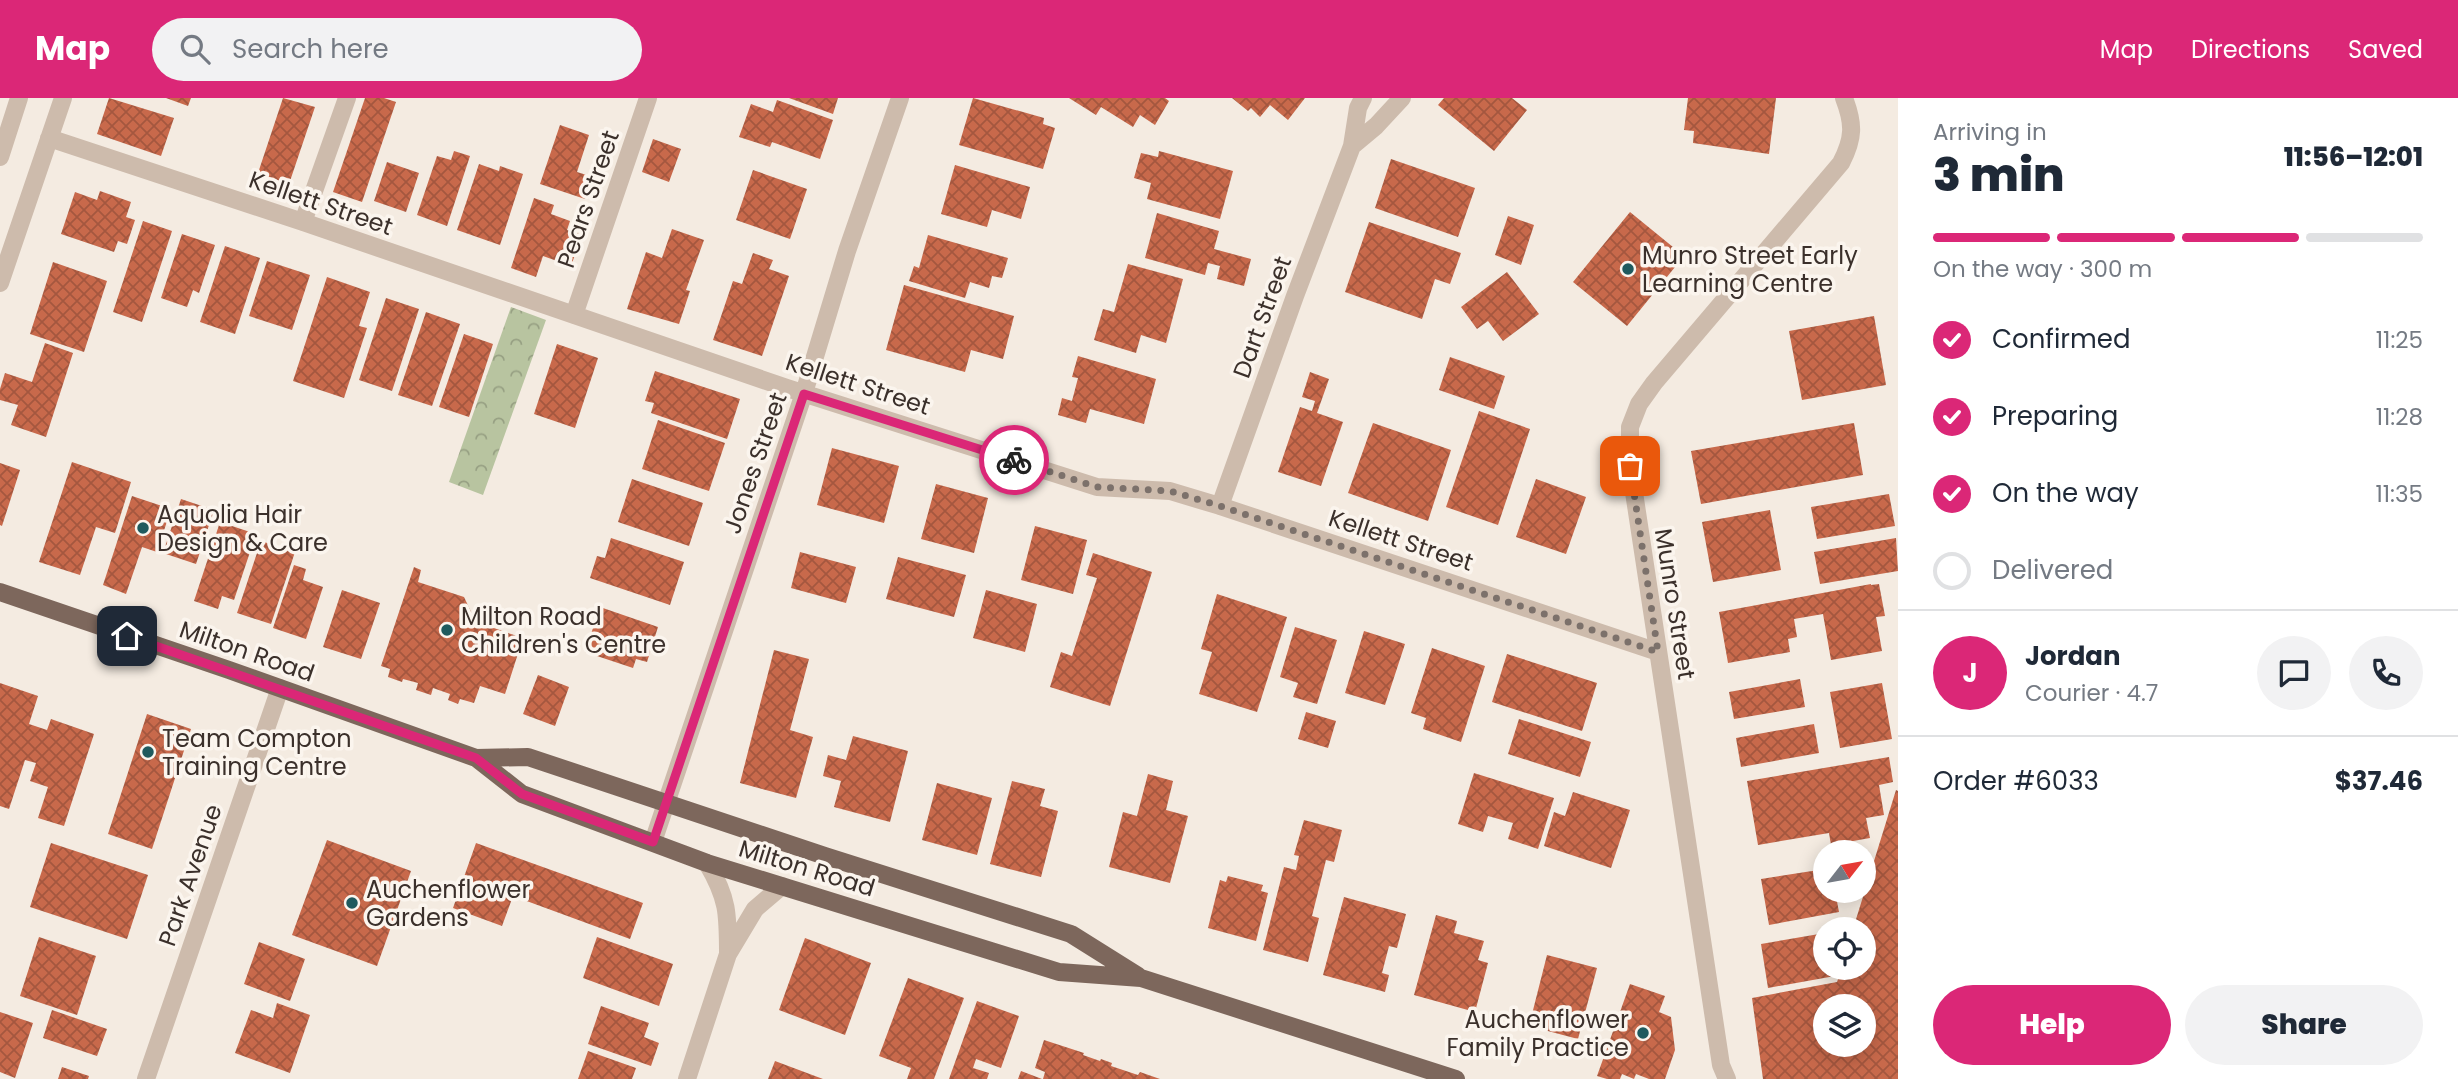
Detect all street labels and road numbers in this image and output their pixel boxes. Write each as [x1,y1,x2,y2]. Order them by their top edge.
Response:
street label: Pears Street [549,126,627,272]
street label: Kellett Street [245,163,397,243]
street label: Dart Street [1225,251,1299,383]
street label: Kellett Street [782,345,934,423]
street label: Jones Street [715,388,795,538]
street label: Kellett Street [1325,501,1477,579]
street label: Munro Street [1647,526,1703,682]
street label: Milton Road [175,612,319,690]
street label: Park Avenue [150,800,230,950]
street label: Milton Road [735,832,879,904]

